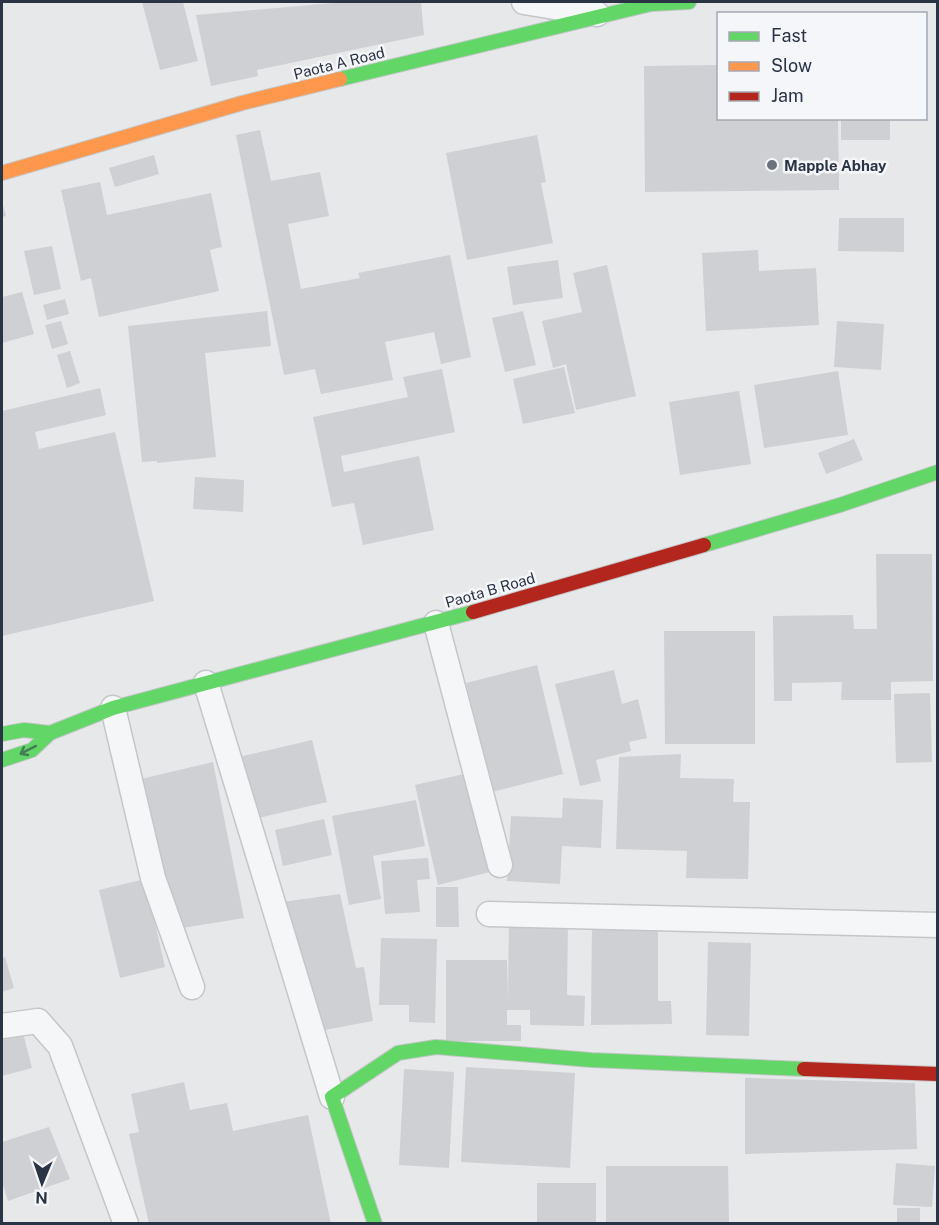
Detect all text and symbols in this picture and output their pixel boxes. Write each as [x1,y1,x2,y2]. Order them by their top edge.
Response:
legend [717,12,927,120]
text: Fast [771,25,807,46]
street label: Paota A Road [292,43,386,83]
text: Slow [771,55,812,76]
text: Jam [771,85,804,106]
place label: Mapple Abhay [784,157,887,174]
marker: Mapple Abhay [765,158,779,172]
street label: Paota B Road [443,569,537,611]
one-way arrow [19,745,37,756]
north arrow [12,1153,72,1213]
text: N [35,1188,48,1207]

